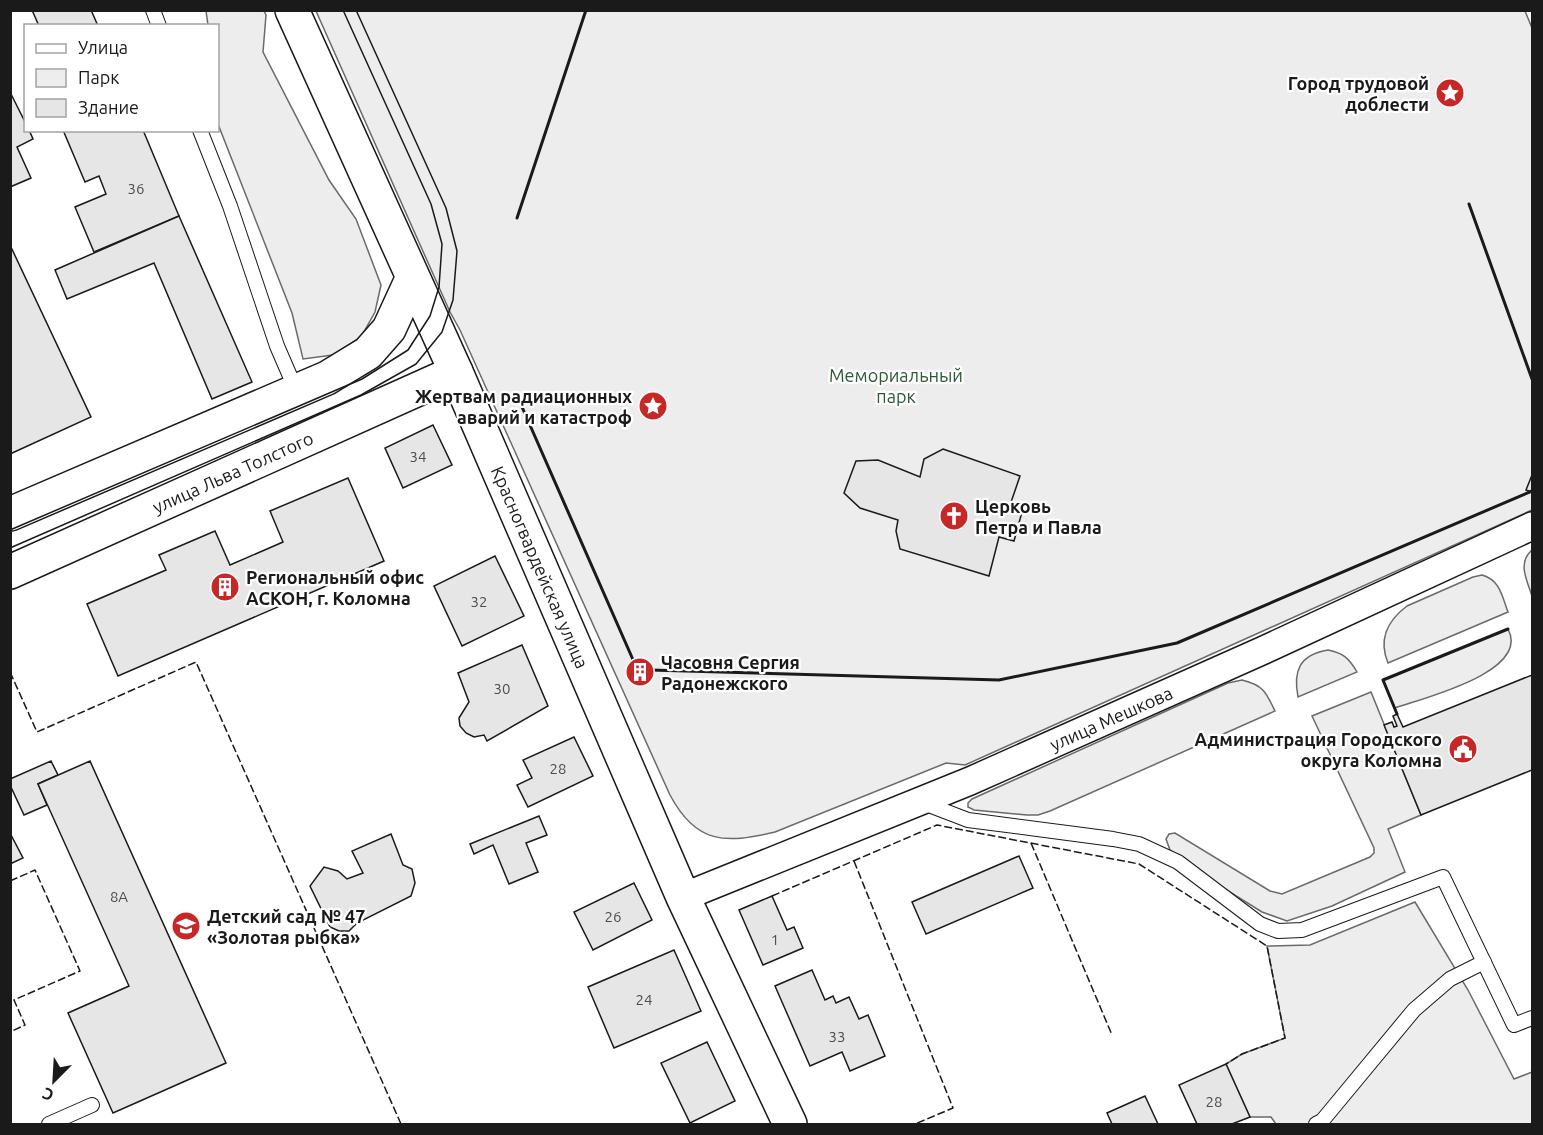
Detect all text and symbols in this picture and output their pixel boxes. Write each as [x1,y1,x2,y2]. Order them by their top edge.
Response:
legend [24,24,219,132]
text: Улица [78,37,128,57]
text: Парк [78,67,119,87]
place label: Город трудовой доблести [1288,73,1429,114]
place icon: Город трудовой доблести [1434,77,1466,109]
text: Здание [78,97,139,117]
house number: 36 [128,180,144,197]
park label: Мемориальный парк [829,365,963,406]
place label: Жертвам радиационных аварий и катастроф [415,386,632,427]
place icon: Жертвам радиационных аварий и катастроф [637,390,669,422]
street label: улица Льва Толстого [149,427,316,517]
house number: 34 [410,448,426,465]
street label: Красногвардейская улица [488,463,593,671]
place label: Церковь Петра и Павла [975,496,1102,537]
church icon: Церковь Петра и Павла [938,500,970,532]
place label: Региональный офис АСКОН, г. Коломна [246,567,424,608]
building icon: Региональный офис АСКОН, г. Коломна [209,571,241,603]
house number: 32 [471,593,487,610]
place label: Часовня Сергия Радонежского [661,652,800,693]
building icon: Часовня Сергия Радонежского [624,656,656,688]
house number: 30 [494,680,510,697]
street label: улица Мешкова [1047,682,1176,754]
place label: Администрация Городского округа Коломна [1195,729,1442,770]
public building icon: Администрация Городского округа Коломна [1447,733,1479,765]
house number: 28 [550,760,566,777]
house number: 8А [110,888,128,905]
place label: Детский сад № 47 «Золотая рыбка» [207,906,365,947]
house number: 26 [605,908,621,925]
school or university icon: Детский сад № 47 «Золотая рыбка» [170,910,202,942]
house number: 1 [771,931,779,948]
house number: 24 [636,991,652,1008]
house number: 33 [829,1028,845,1045]
north arrow [24,1051,84,1111]
text: С [40,1084,56,1105]
house number: 28 [1206,1093,1222,1110]

